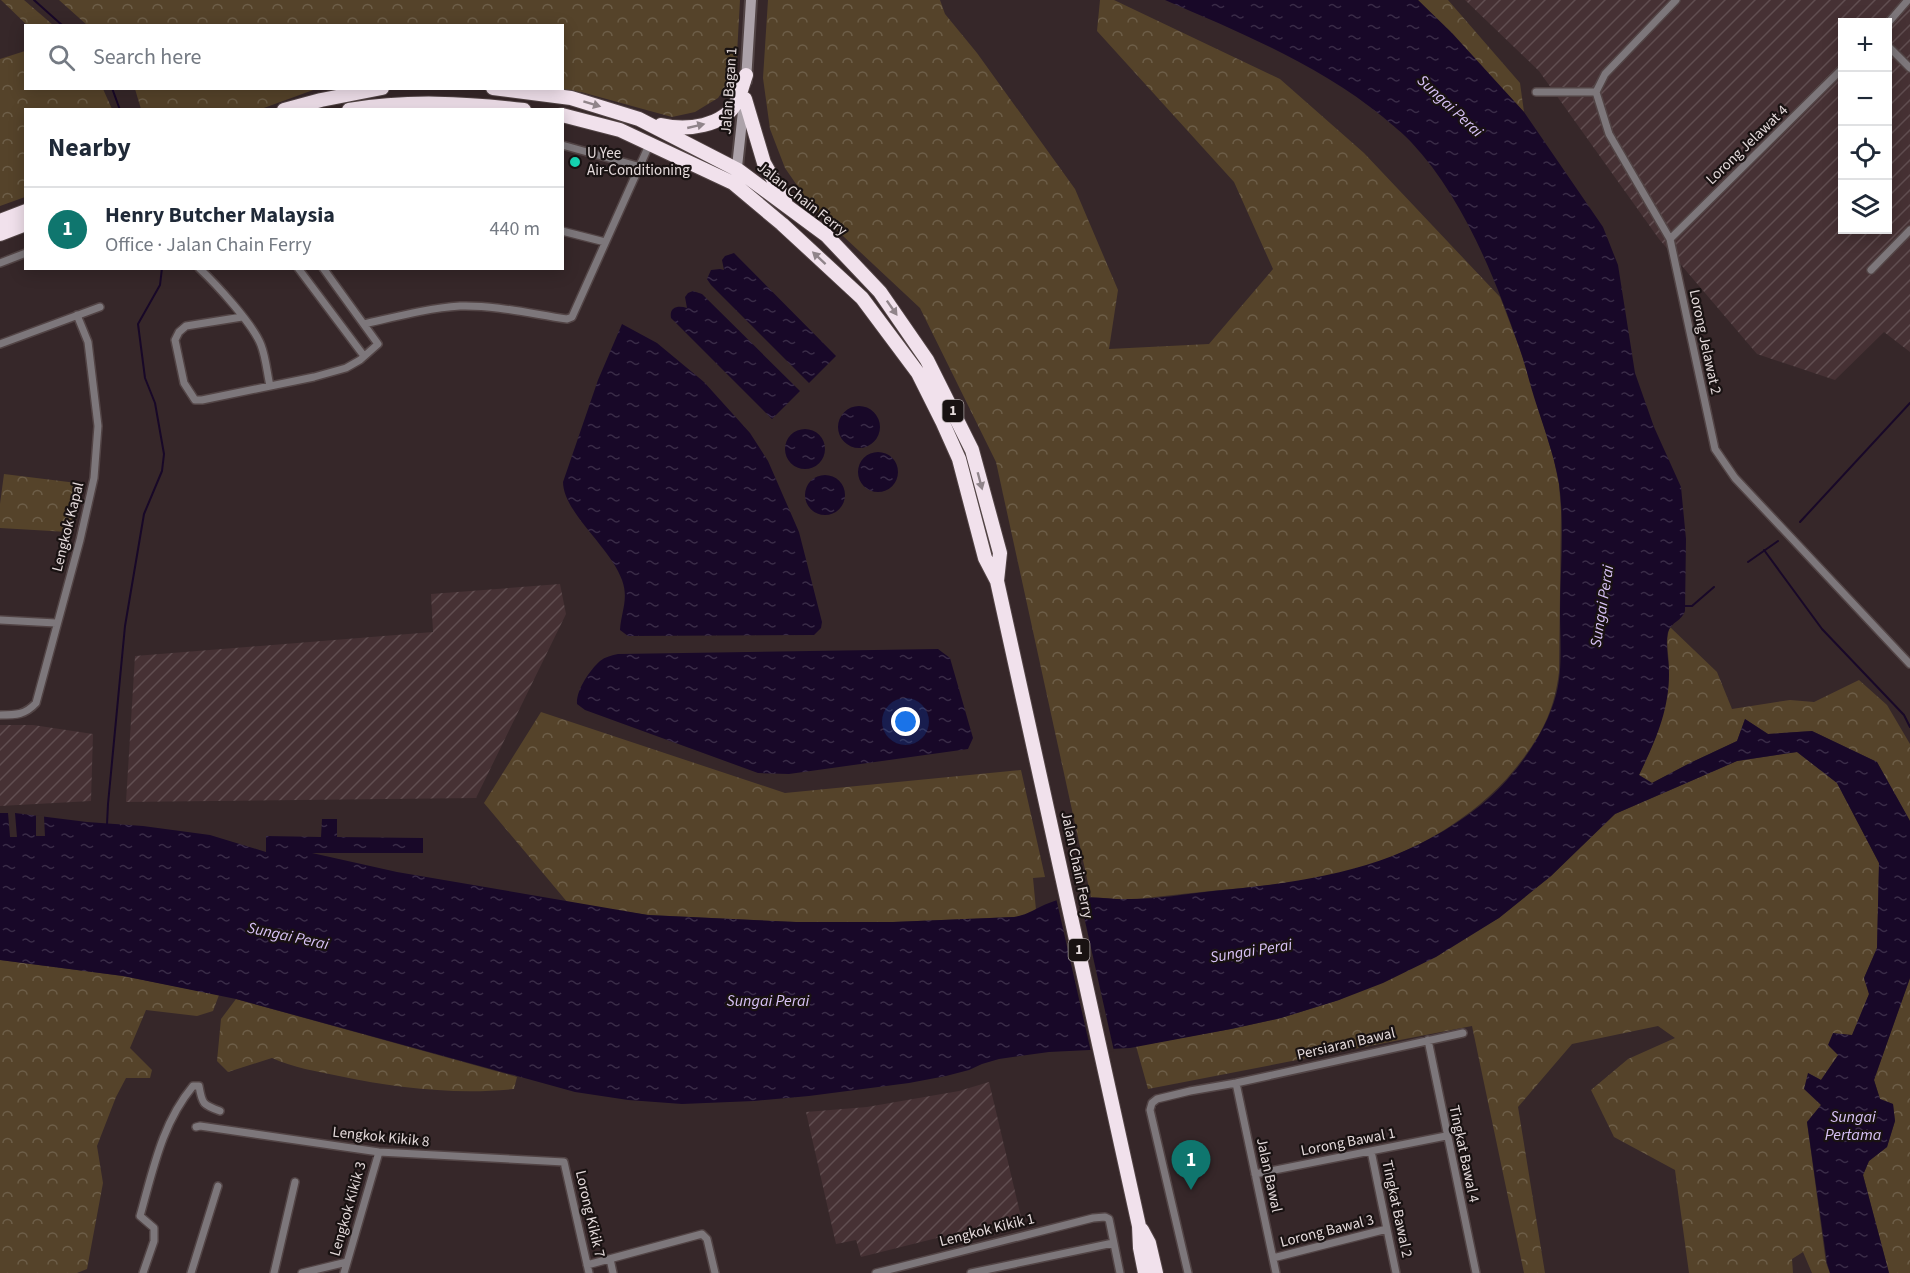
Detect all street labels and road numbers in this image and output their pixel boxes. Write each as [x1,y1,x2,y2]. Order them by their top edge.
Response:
street label: Jalan Bagan 1 [715,47,743,135]
street label: Lorong Jelawat 4 [1701,100,1793,190]
street label: Jalan Chain Ferry [753,157,851,241]
street label: Lorong Jelawat 2 [1684,288,1726,396]
road number: 1 [942,400,964,422]
street label: Lengkok Kapal [47,480,89,574]
street label: Jalan Chain Ferry [1055,810,1099,920]
road number: 1 [1068,939,1090,961]
street label: Persiaran Bawal [1295,1022,1397,1066]
street label: Tingkat Bawal 4 [1443,1103,1485,1205]
street label: Lengkok Kikik 8 [331,1121,431,1153]
street label: Lorong Bawal 1 [1299,1123,1397,1161]
street label: Jalan Bawal [1251,1136,1287,1214]
street label: Tingkat Bawal 2 [1376,1158,1418,1260]
street label: Lengkok Kikik 3 [324,1159,372,1259]
street label: Lorong Kikik 7 [570,1168,610,1260]
street label: Lengkok Kikik 1 [937,1208,1037,1252]
street label: Lorong Bawal 3 [1278,1209,1376,1253]

